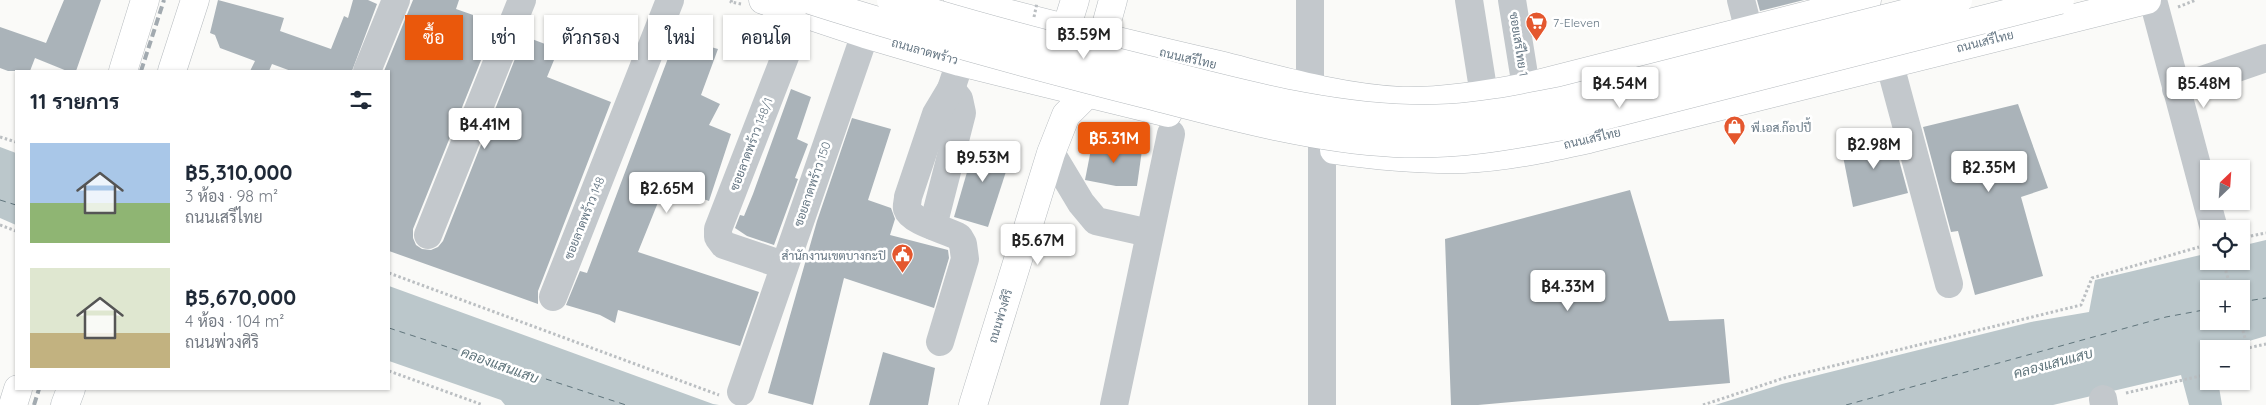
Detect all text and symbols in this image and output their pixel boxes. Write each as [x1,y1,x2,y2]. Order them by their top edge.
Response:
supermarket icon: 7-Eleven [1525,10,1549,41]
street label: ซอยเสรีไทย 1 [1507,11,1531,77]
chip: ซื้อ [405,15,463,60]
chip: เช่า [473,15,534,60]
chip: ตัวกรอง [544,15,638,60]
chip: ใหม่ [648,15,713,60]
chip: คอนโด [723,15,810,60]
place label: 7-Eleven [1553,15,1600,30]
pin: ฿3.59M [1043,18,1125,60]
text: ฿3.59M [1057,24,1111,44]
street label: ถนนเสรีไทย [1955,27,2015,55]
street label: ถนนลาดพร้าว [890,34,960,68]
street label: ถนนเสรีไทย [1158,44,1218,72]
pin: ฿4.54M [1579,66,1661,109]
pin: ฿5.48M [2163,66,2245,109]
text: ฿4.54M [1593,73,1647,93]
text: ฿5.48M [2177,73,2231,93]
icon: filters [347,86,375,114]
text: 11 รายการ [30,88,119,114]
street label: ซอยลาดพร้าว 148/1 [726,95,776,193]
pin: ฿4.41M [444,108,526,150]
text: ฿4.41M [460,114,510,134]
shop icon: พี.เอส.ก๊อปปี้ [1723,115,1747,146]
place label: พี.เอส.ก๊อปปี้ [1751,117,1811,135]
pin: ฿5.31M [1073,121,1155,164]
street label: ถนนเสรีไทย [1562,124,1622,152]
text: ฿5.31M [1089,128,1139,148]
pin: ฿2.98M [1833,128,1915,170]
text: ฿2.98M [1847,134,1901,154]
street label: ซอยลาดพร้าว 150 [790,139,834,229]
pin: ฿9.53M [942,140,1024,183]
text: ฿9.53M [957,147,1010,167]
pin: ฿2.35M [1948,150,2030,193]
text: ฿2.35M [1962,157,2016,177]
text: ฿5,310,000 [185,159,292,185]
north arrow [2200,160,2250,210]
map controls [2200,160,2250,390]
icon: home [70,163,130,223]
pin: ฿2.65M [626,172,708,214]
street label: ซอยลาดพร้าว 148 [561,174,607,262]
text: ฿2.65M [640,178,694,198]
text: 3 ห้อง · 98 m² [185,186,278,206]
text: ถนนเสรีไทย [185,207,263,227]
button: locate [2200,220,2250,270]
pin: ฿5.67M [997,224,1079,266]
text: ฿5.67M [1012,230,1064,250]
public building icon: สำนักงานเขตบางกะปิ [890,243,914,274]
place label: สำนักงานเขตบางกะปิ [781,248,886,263]
pin: ฿4.33M [1527,270,1609,312]
text: ฿4.33M [1541,276,1595,296]
button: + [2200,280,2250,330]
text: ฿5,670,000 [185,284,296,310]
street label: ถนนพ่วงศิริ [985,287,1015,345]
icon: home [70,288,130,348]
text: 4 ห้อง · 104 m² [185,311,284,331]
text: ถนนพ่วงศิริ [185,332,259,352]
button: − [2200,340,2250,390]
water label: คลองแสนแสบ [459,343,541,387]
water label: คลองแสนแสบ [2011,344,2095,382]

